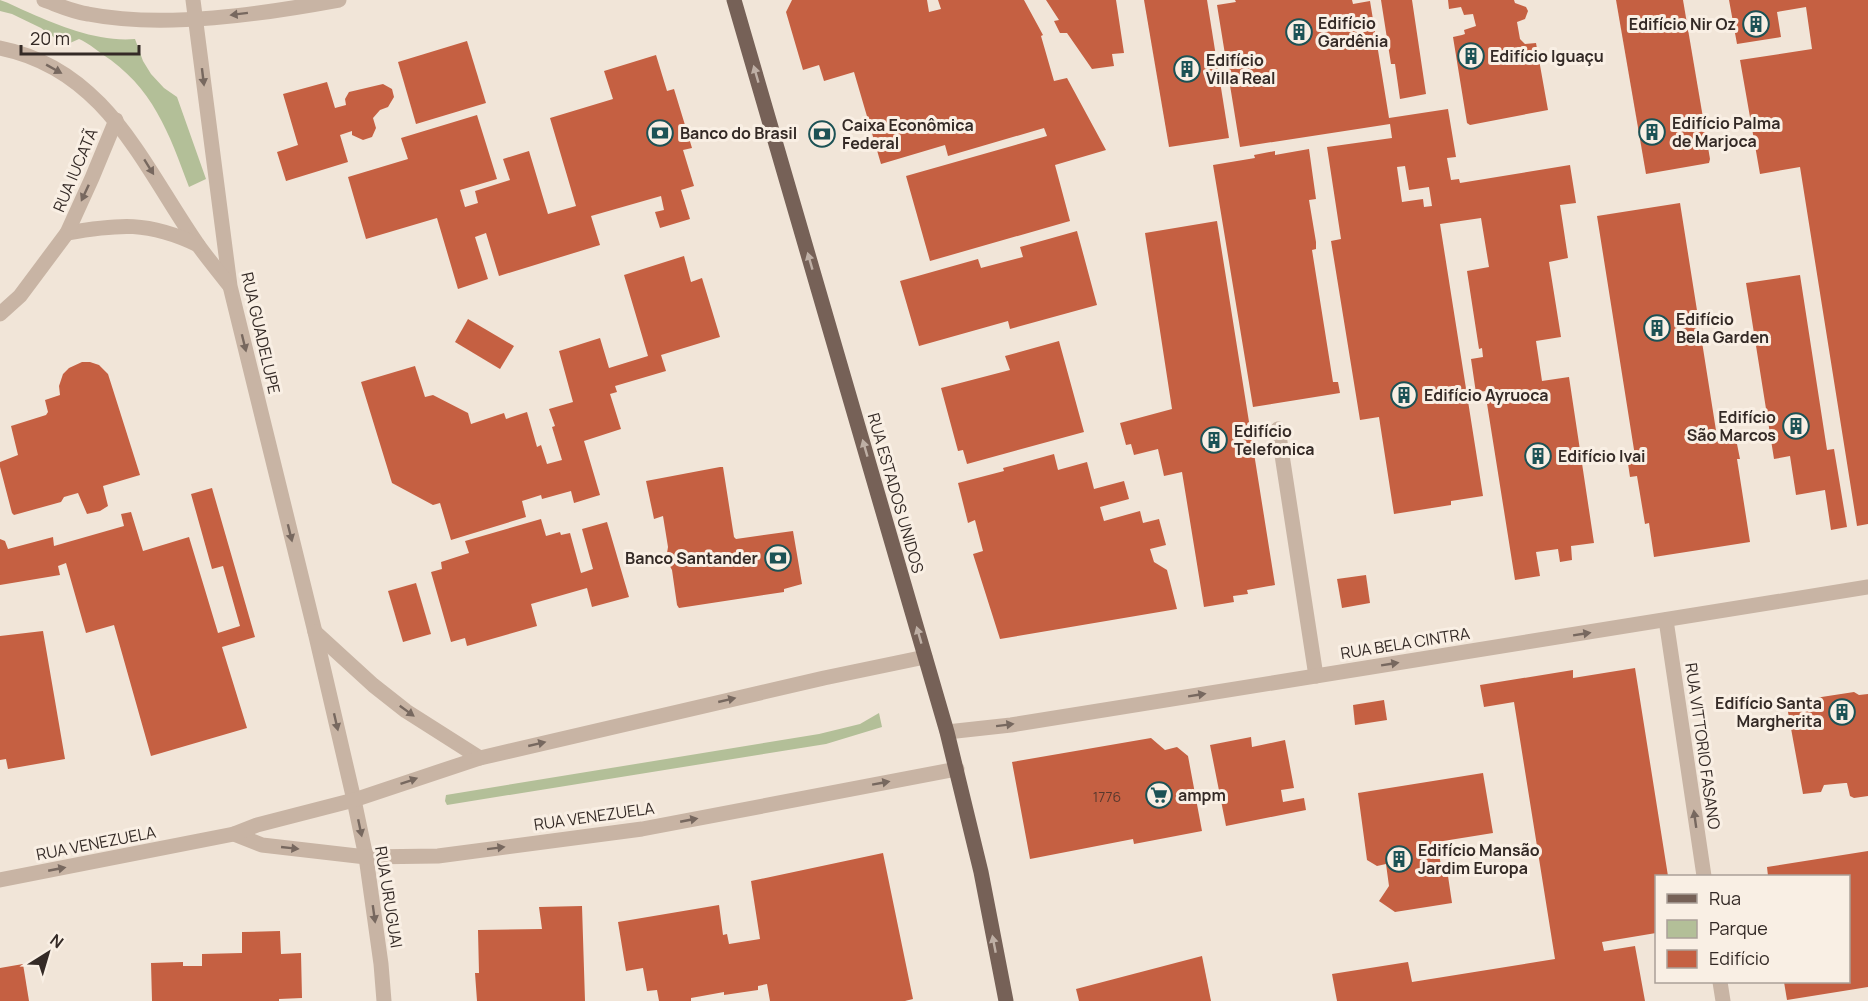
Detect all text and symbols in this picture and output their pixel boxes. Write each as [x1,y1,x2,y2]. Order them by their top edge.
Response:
one-way arrow [230,9,249,19]
building icon: Edifício Nir Oz [1741,9,1771,39]
place label: Edifício Gardênia [1318,12,1388,52]
place label: Edifício Nir Oz [1629,13,1736,35]
building icon: Edifício Gardênia [1284,17,1314,47]
scale bar [21,18,140,56]
text: 20 m [30,26,70,50]
building icon: Edifício Iguaçu [1456,41,1486,71]
place label: Edifício Iguaçu [1490,45,1604,67]
place label: Edifício Villa Real [1206,49,1276,89]
building icon: Edifício Villa Real [1172,54,1202,84]
one-way arrow [46,64,63,74]
one-way arrow [751,65,760,83]
one-way arrow [198,68,207,87]
place label: Edifício Palma de Marjoca [1672,112,1780,152]
place label: Caixa Econômica Federal [842,114,974,154]
building icon: Edifício Palma de Marjoca [1637,117,1667,147]
bank icon: Banco do Brasil [645,118,675,148]
bank icon: Caixa Econômica Federal [807,119,837,149]
place label: Banco do Brasil [680,122,797,144]
street label: RUA IUCATÃ [48,125,102,215]
one-way arrow [144,159,155,176]
one-way arrow [81,185,90,202]
one-way arrow [805,252,814,270]
street label: RUA GUADELUPE [236,270,286,396]
place label: Edifício Bela Garden [1676,308,1769,348]
building icon: Edifício Bela Garden [1642,313,1672,343]
one-way arrow [239,334,249,352]
building icon: Edifício Ayruoca [1389,380,1419,410]
place label: Edifício Ayruoca [1424,384,1549,406]
place label: Edifício São Marcos [1687,406,1776,446]
street label: RUA ESTADOS UNIDOS [863,410,929,576]
building icon: Edifício São Marcos [1781,411,1811,441]
place label: Edifício Telefonica [1234,420,1315,460]
building icon: Edifício Telefonica [1199,425,1229,455]
one-way arrow [859,439,869,457]
building icon: Edifício Ivai [1523,441,1553,471]
place label: Edifício Ivai [1558,445,1646,467]
one-way arrow [286,523,296,542]
bank icon: Banco Santander [763,543,793,573]
place label: Banco Santander [625,547,758,569]
street label: RUA BELA CINTRA [1339,622,1471,664]
one-way arrow [914,626,923,644]
one-way arrow [1573,629,1592,638]
one-way arrow [1380,659,1399,668]
street label: RUA VITTORIO FASANO [1680,661,1726,831]
one-way arrow [1188,690,1207,699]
place label: Edifício Santa Margherita [1715,692,1822,732]
one-way arrow [718,695,737,704]
building icon: Edifício Santa Margherita [1827,697,1857,727]
one-way arrow [398,705,414,717]
one-way arrow [332,713,341,732]
one-way arrow [995,721,1014,730]
one-way arrow [528,739,546,749]
one-way arrow [400,776,418,786]
one-way arrow [871,778,890,787]
supermarket icon: ampm [1144,780,1174,810]
place label: ampm [1178,784,1226,806]
house number: 1776 [1093,787,1121,806]
street label: RUA VENEZUELA [532,797,656,835]
one-way arrow [1691,809,1700,828]
one-way arrow [680,815,699,824]
one-way arrow [356,819,365,838]
street label: RUA VENEZUELA [34,821,158,865]
place label: Edifício Mansão Jardim Europa [1418,839,1540,879]
one-way arrow [281,843,300,853]
one-way arrow [487,843,506,853]
building icon: Edifício Mansão Jardim Europa [1384,844,1414,874]
street label: RUA URUGUAI [370,845,408,949]
one-way arrow [48,864,67,873]
legend [1655,875,1850,983]
text: Rua [1709,886,1741,910]
one-way arrow [369,905,379,924]
text: Parque [1709,916,1768,940]
north arrow [18,923,78,983]
text: N [46,929,68,953]
one-way arrow [989,934,998,953]
text: Edifício [1709,946,1770,970]

